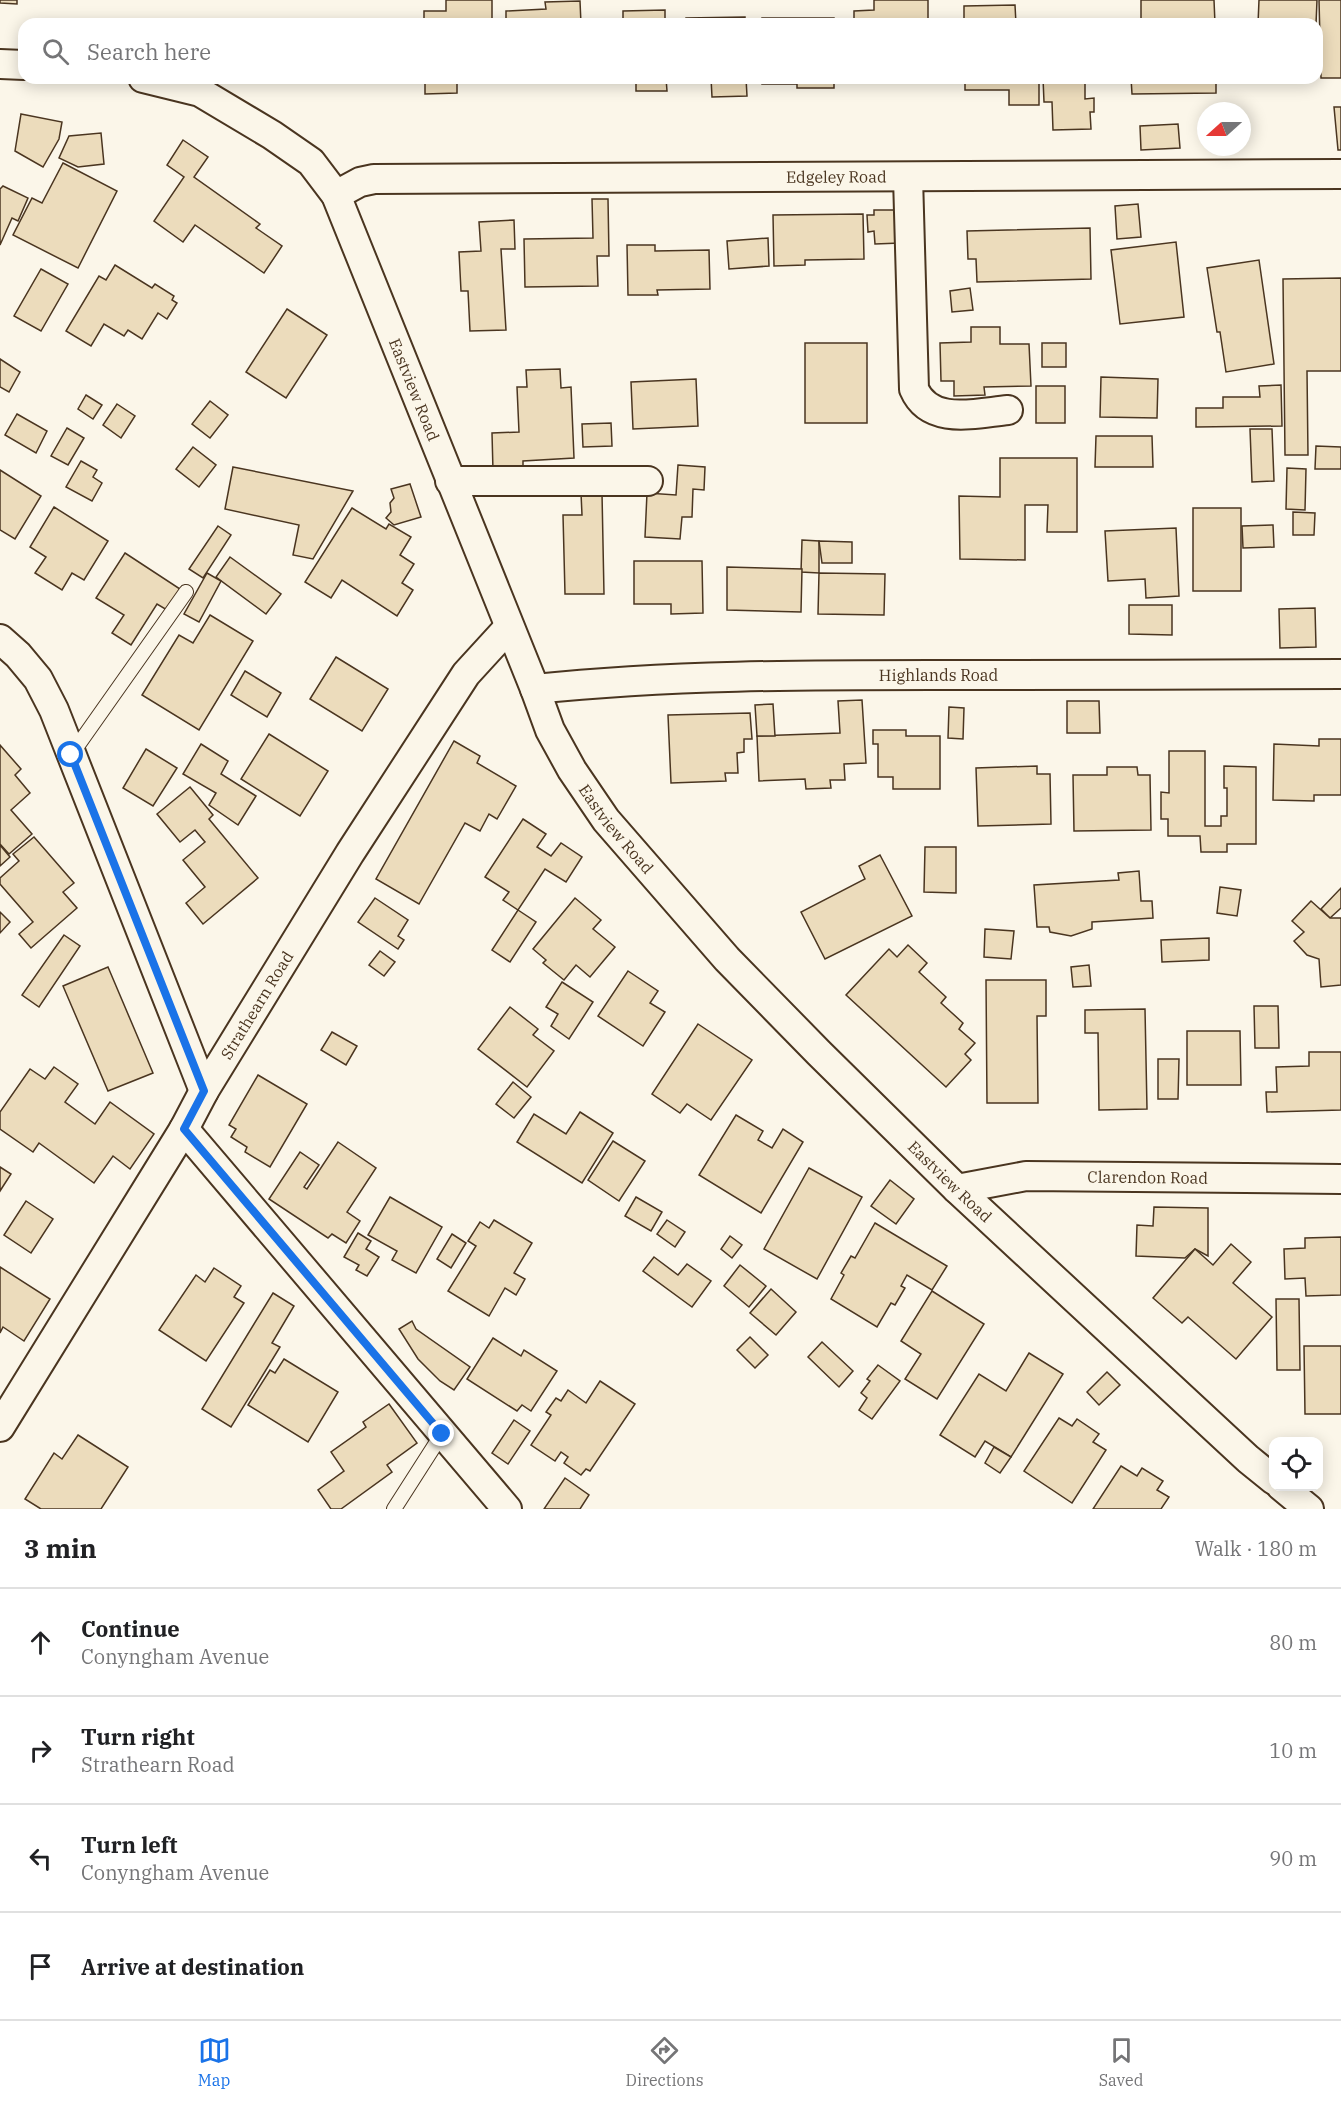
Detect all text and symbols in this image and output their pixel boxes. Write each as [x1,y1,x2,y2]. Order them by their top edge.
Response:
search box [18,18,1323,84]
icon: search [39,35,72,68]
text: Search here [87,37,211,66]
north arrow [1197,102,1251,156]
street label: Edgeley Road [786,166,887,187]
street label: Eastview Road [385,335,444,444]
street label: Highlands Road [879,665,999,685]
route start [57,741,83,767]
street label: Eastview Road [575,780,658,878]
street label: Strathearn Road [216,947,298,1063]
street label: Eastview Road [904,1136,996,1227]
street label: Clarendon Road [1087,1167,1209,1188]
route end [428,1420,454,1446]
map controls [1269,1437,1323,1491]
button: locate [1269,1437,1323,1491]
text: 3 min [24,1531,97,1565]
text: Walk · 180 m [1195,1535,1317,1562]
text: Continue [81,1614,180,1643]
icon: ahead [24,1626,57,1659]
text: 80 m [1269,1629,1317,1656]
text: Conyngham Avenue [81,1643,269,1670]
text: Turn right [81,1722,195,1751]
icon: right [24,1734,57,1767]
text: 10 m [1269,1737,1317,1764]
text: Strathearn Road [81,1751,235,1778]
text: Turn left [81,1830,177,1859]
icon: left [24,1842,57,1875]
text: 90 m [1269,1845,1317,1872]
text: Conyngham Avenue [81,1859,269,1886]
icon: arrive [24,1950,57,1983]
text: Arrive at destination [81,1952,304,1981]
tab: Map [198,2034,231,2090]
tab: Directions [626,2034,704,2090]
tab: Saved [1099,2034,1143,2090]

